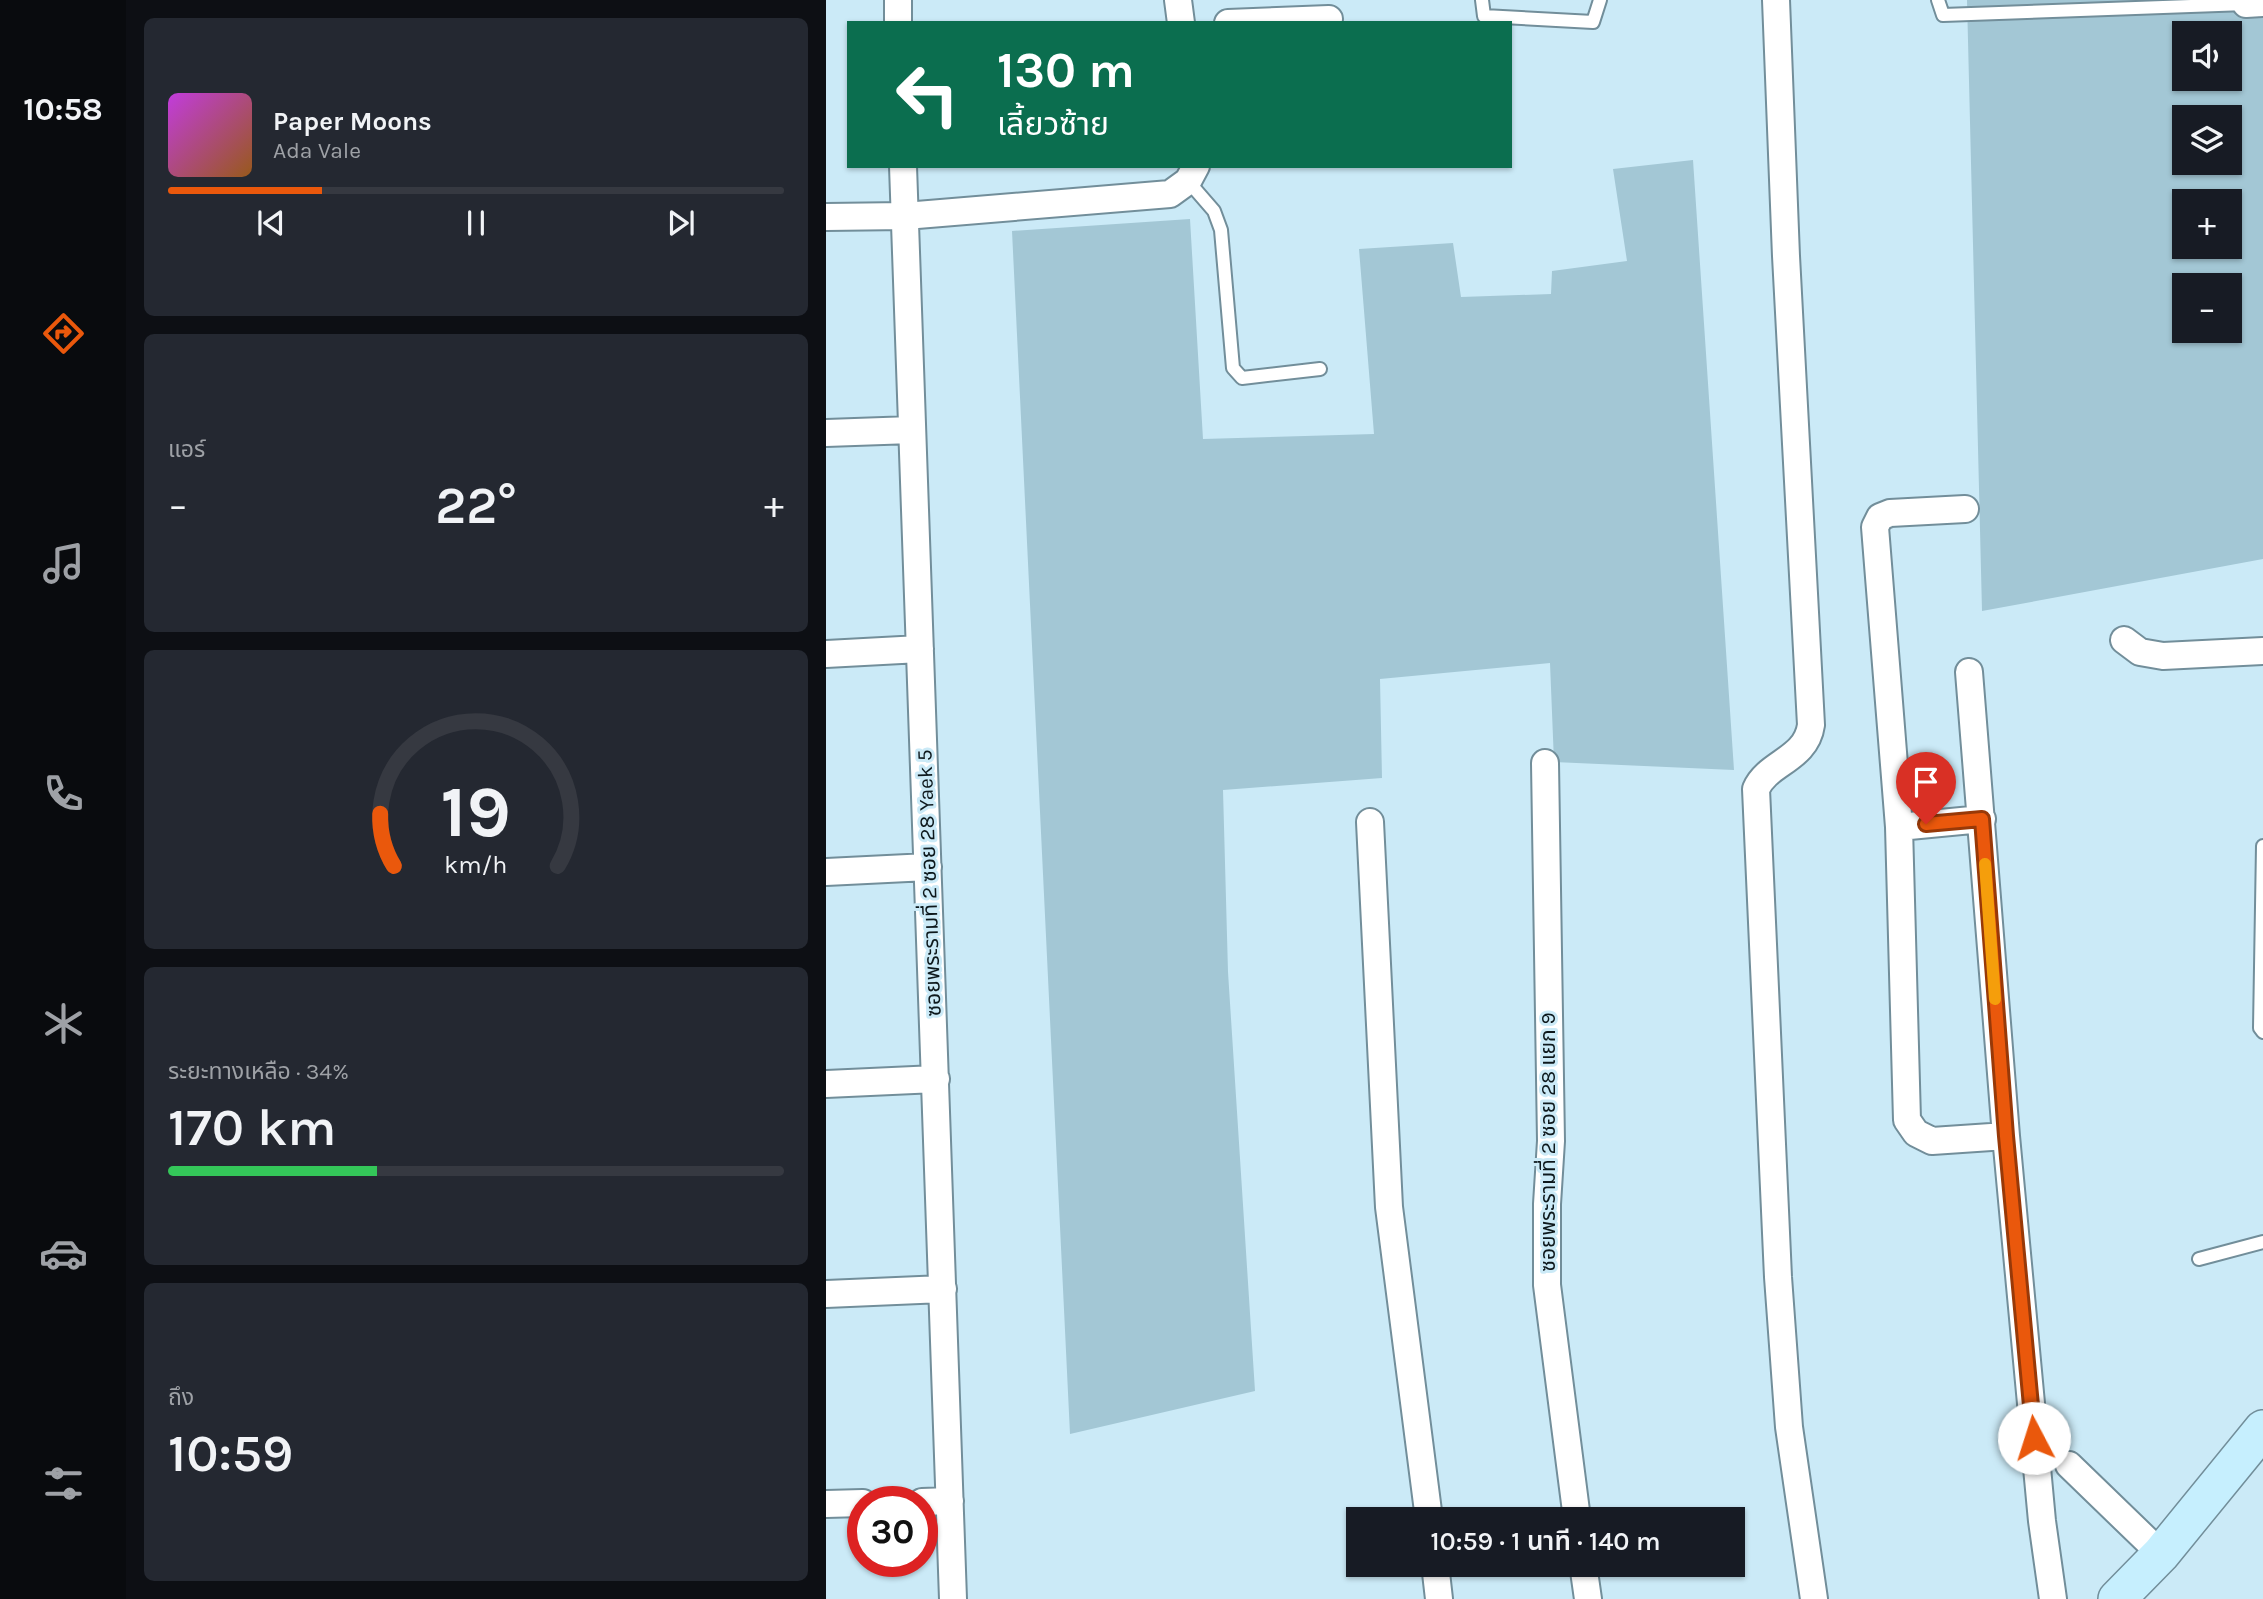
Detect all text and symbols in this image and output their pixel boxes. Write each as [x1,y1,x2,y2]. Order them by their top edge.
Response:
map controls [2172,21,2242,343]
button: sound [2172,21,2242,91]
text: 130 m [997,42,1135,99]
icon: left [882,49,973,140]
text: 10:58 [23,91,103,128]
button: layers [2172,105,2242,175]
text: Paper Moons [273,106,432,137]
text: เลี้ยวซ้าย [997,106,1109,143]
text: Ada Vale [273,137,361,164]
button: + [2172,189,2242,259]
icon: previous [252,204,290,242]
icon: pause [457,204,495,242]
icon: next [662,204,700,242]
button: − [2172,273,2242,343]
icon: directions [39,309,88,358]
text: แอร์ [168,436,205,463]
text: 22° [435,475,517,536]
text: − [168,483,188,528]
text: + [764,483,784,528]
icon: music [39,539,88,588]
street label: ซอยพระรามที่ 2 ซอย 28 Yaek 5 [909,749,946,1017]
pin [1896,752,1956,824]
icon: arrive [1907,763,1945,801]
icon: phone [39,769,88,818]
text: 19 [441,769,511,854]
text: km/h [444,849,508,878]
icon: climate [39,999,88,1048]
street label: ซอยพระรามที่ 2 ซอย 28 แยก 9 [1533,1012,1560,1272]
text: ระยะทางเหลือ · 34% [168,1058,349,1085]
text: 170 km [168,1097,336,1158]
icon: car [39,1229,88,1278]
text: ถึง [168,1384,194,1411]
position arrow [1997,1401,2071,1475]
text: 10:59 [168,1423,293,1484]
icon: filters [39,1459,88,1508]
speed limit sign: 30 [847,1486,938,1577]
text: 10:59 · 1 นาที · 140 m [1430,1526,1661,1557]

